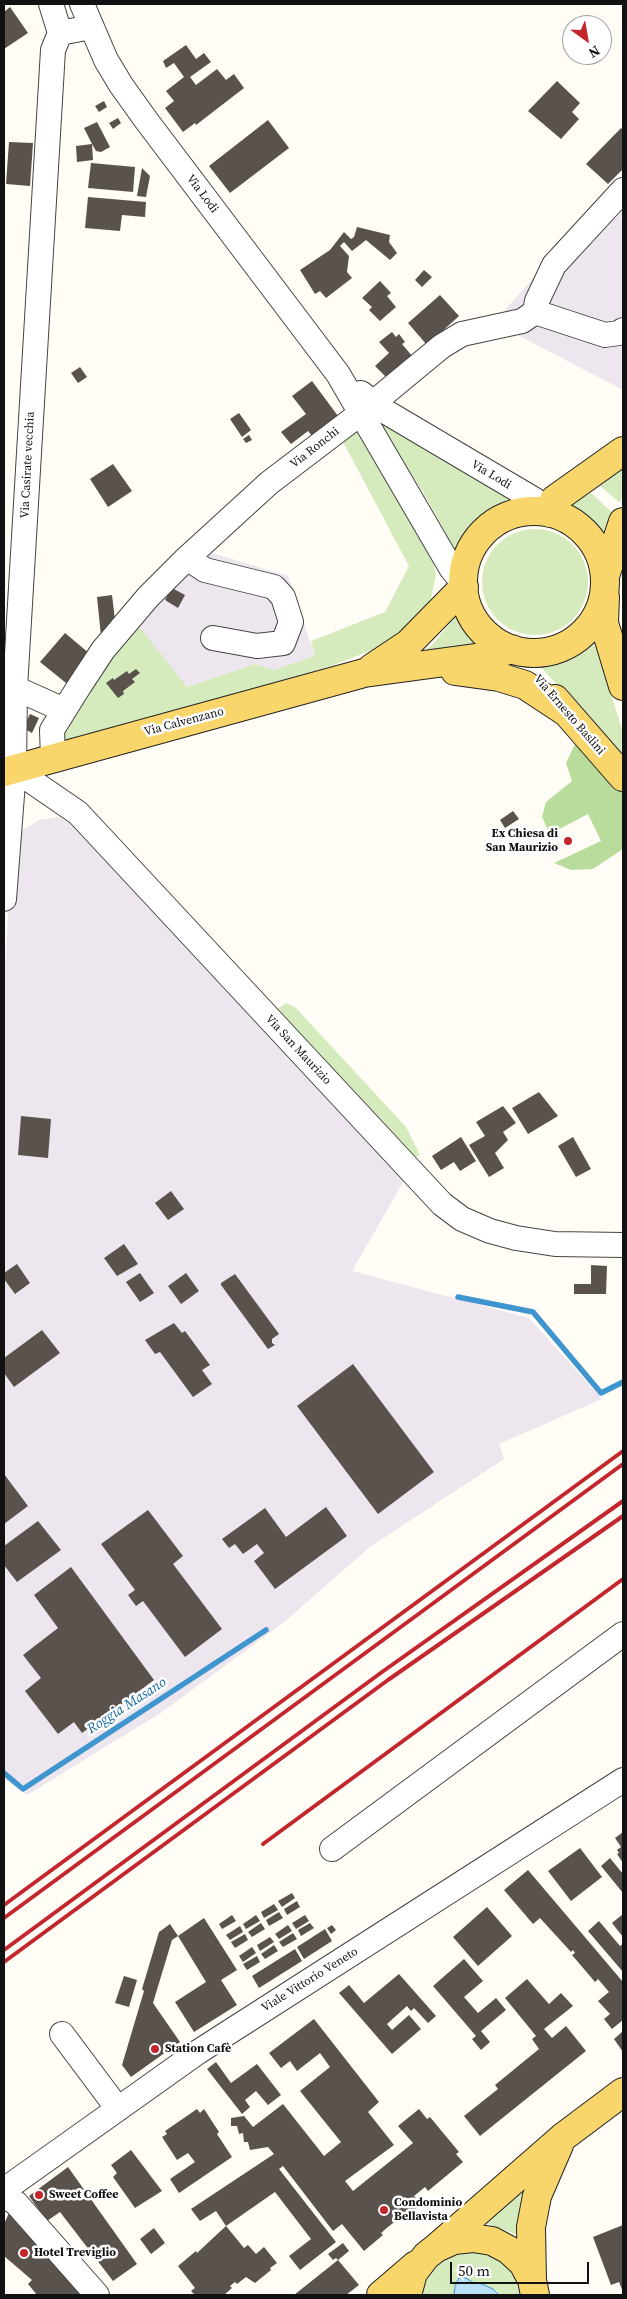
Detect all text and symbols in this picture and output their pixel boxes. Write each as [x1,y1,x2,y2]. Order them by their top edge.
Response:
north arrow [562,15,612,65]
text: N [585,41,604,63]
street label: Via Lodi [183,172,221,216]
street label: Via Casirate vecchia [18,411,38,519]
street label: Via Ronchi [288,424,342,472]
street label: Via Lodi [468,457,514,493]
street label: Via Ernesto Baslini [530,672,608,758]
street label: Via Calvenzano [143,704,225,740]
place label: Ex Chiesa di San Maurizio [486,827,558,855]
marker: Ex Chiesa di San Maurizio [562,835,574,847]
street label: Via San Maurizio [262,1012,334,1088]
water label: Roggia Masano [84,1674,170,1738]
street label: Viale Vittorio Veneto [259,1944,361,2016]
place label: Station Cafè [165,2042,231,2056]
marker: Station Cafè [149,2043,161,2055]
place label: Sweet Coffee [49,2188,118,2202]
marker: Sweet Coffee [33,2189,45,2201]
place label: Condominio Bellavista [394,2196,462,2224]
marker: Condominio Bellavista [378,2204,390,2216]
place label: Hotel Treviglio [34,2246,116,2260]
marker: Hotel Treviglio [18,2247,30,2259]
scale bar [452,2252,591,2284]
text: 50 m [458,2260,490,2281]

